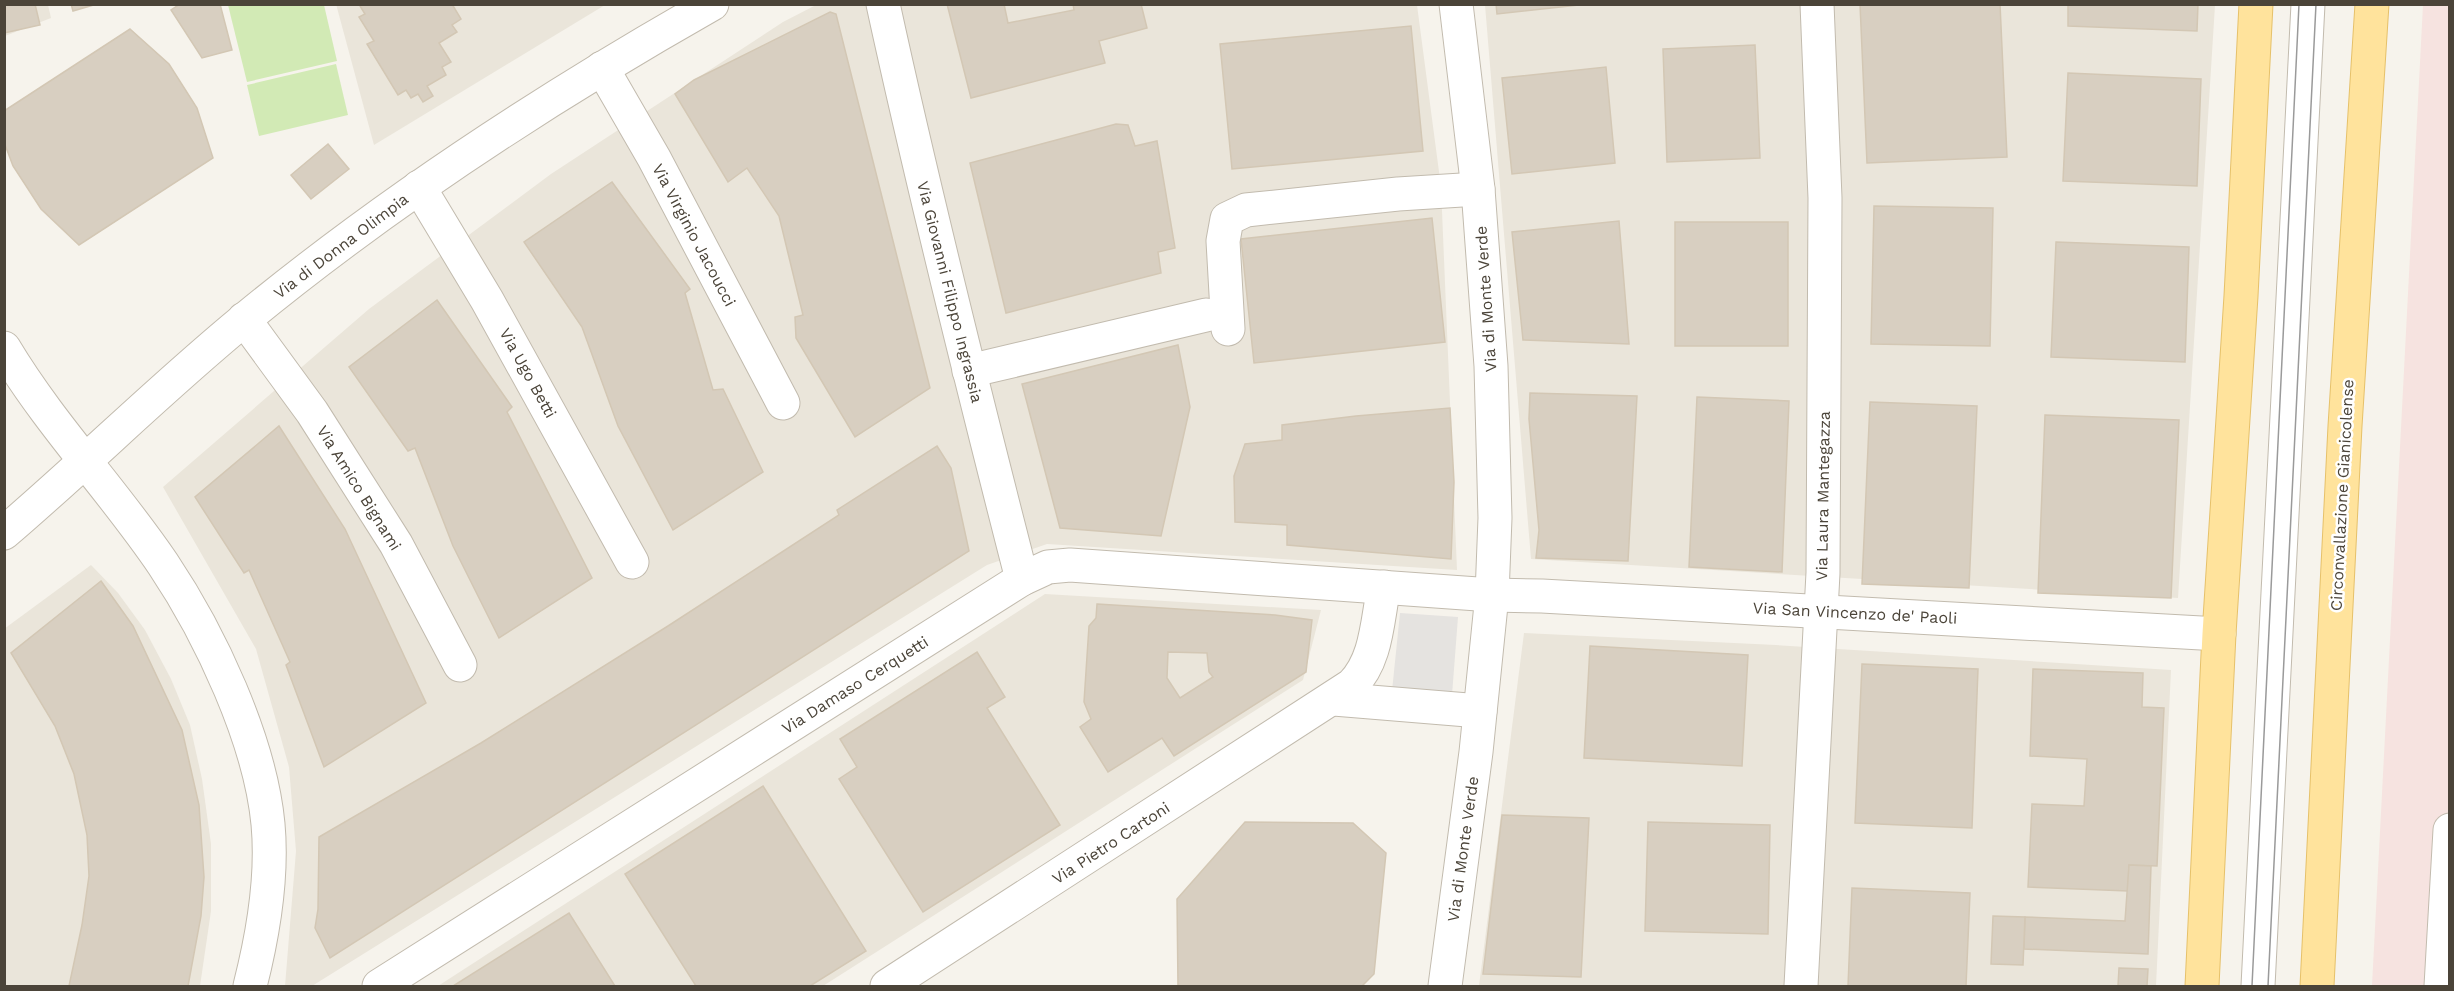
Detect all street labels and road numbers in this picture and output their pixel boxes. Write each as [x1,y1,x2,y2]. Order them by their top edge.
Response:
street label: Via Virginio Jacoucci [648,160,740,310]
street label: Via Giovanni Filippo Ingrassia [913,179,987,405]
street label: Via di Donna Olimpia [270,189,412,303]
street label: Via di Monte Verde [1471,225,1501,373]
street label: Via Ugo Betti [496,325,560,421]
street label: Circonvallazione Gianicolense [2326,379,2358,611]
street label: Via Laura Mantegazza [1812,411,1834,581]
street label: Via Amico Bignami [313,422,405,554]
street label: Via San Vincenzo de' Paoli [1752,598,1958,628]
street label: Via Damaso Cerquetti [778,632,932,738]
street label: Via di Monte Verde [1443,775,1483,923]
street label: Via Pietro Cartoni [1049,798,1173,888]

